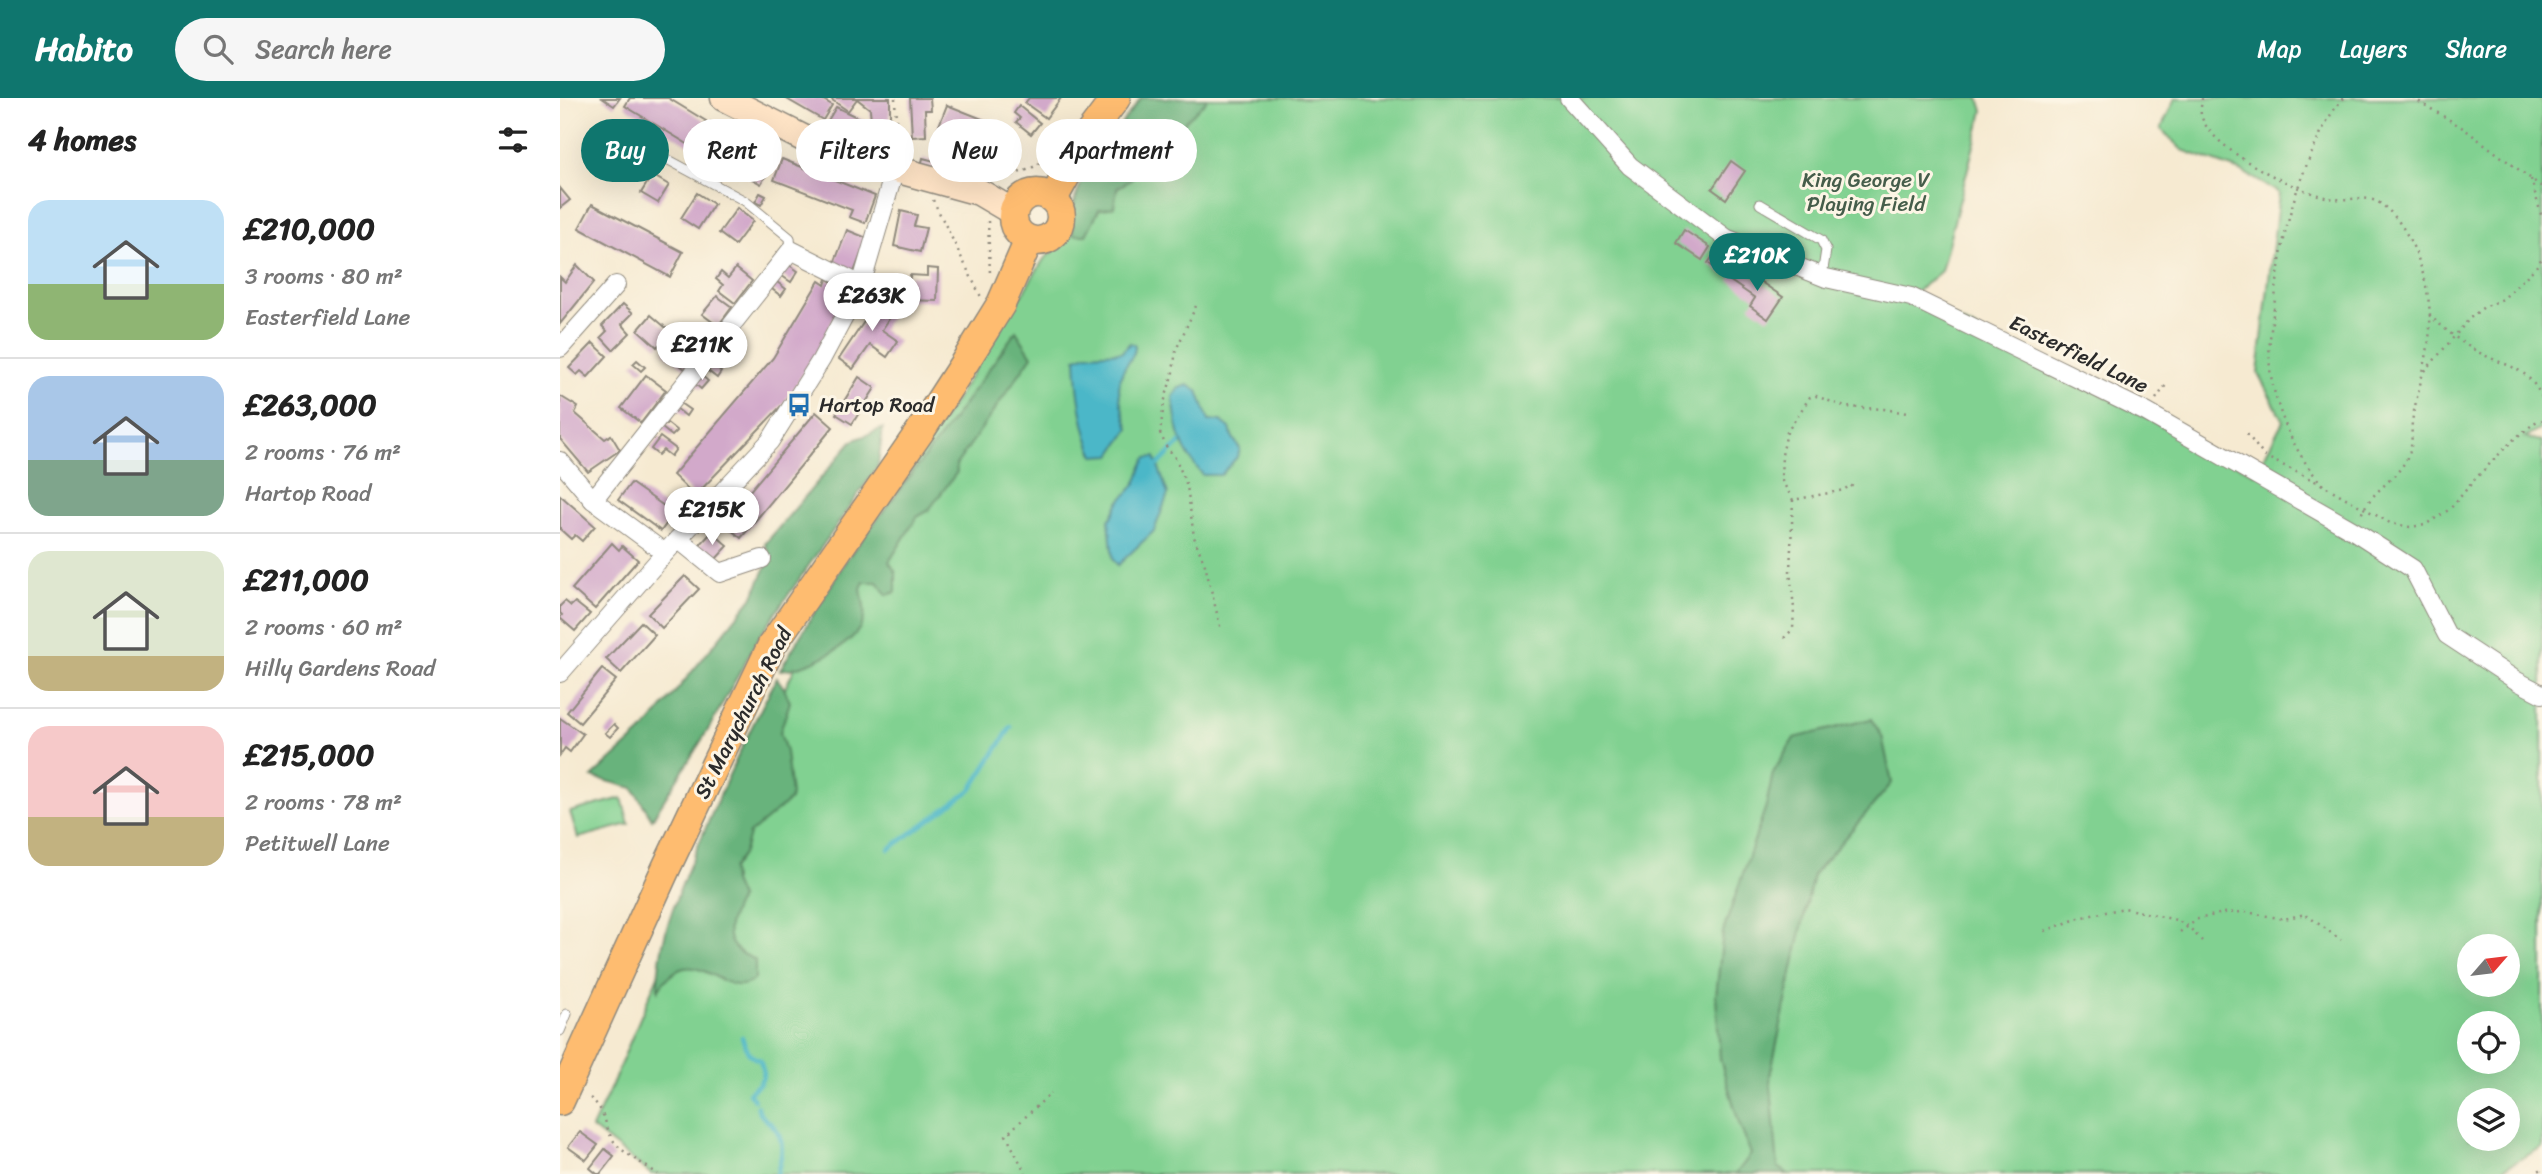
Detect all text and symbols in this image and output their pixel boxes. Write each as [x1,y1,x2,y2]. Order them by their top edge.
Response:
search box [175,18,665,81]
text: Habito [35,20,133,78]
text: Search here [255,26,392,72]
text: Map [2257,28,2302,70]
text: Layers [2340,28,2407,70]
text: Share [2445,28,2507,70]
icon: search [199,30,237,68]
text: 4 homes [28,113,136,167]
chip: Buy [581,119,669,182]
chip: Rent [683,119,782,182]
chip: Filters [796,119,914,182]
chip: New [928,119,1022,182]
chip: Apartment [1036,119,1197,182]
icon: filters [494,121,532,159]
park label: King George V Playing Field [1802,161,1931,223]
text: £210,000 [245,202,375,256]
icon: home [84,228,168,312]
pin: £210K [1708,234,1806,293]
text: £210K [1725,235,1789,276]
text: 3 rooms · 80 m² [245,256,403,297]
pin: £263K [823,274,921,333]
text: £263K [839,275,905,316]
text: Easterfield Lane [245,297,410,338]
street label: Easterfield Lane [2003,304,2155,404]
pin: £211K [653,322,751,382]
text: £211K [672,324,732,365]
text: £263,000 [245,378,377,432]
place label: Hartop Road [819,386,936,424]
bus stop icon: Hartop Road [785,391,813,419]
icon: home [84,404,168,488]
text: 2 rooms · 76 m² [245,432,401,473]
text: Hartop Road [245,473,371,514]
pin: £215K [663,488,761,547]
text: £215K [680,489,744,530]
text: £211,000 [245,553,369,607]
icon: home [84,579,168,663]
text: 2 rooms · 60 m² [245,607,403,648]
street label: St Marychurch Road [683,619,804,806]
text: Hilly Gardens Road [245,648,435,689]
text: £215,000 [245,728,374,782]
icon: home [84,754,168,838]
text: 2 rooms · 78 m² [245,782,402,823]
text: Petitwell Lane [245,823,390,864]
north arrow [2457,934,2520,998]
map controls [2457,934,2520,1151]
button: locate [2457,1011,2520,1074]
button: layers [2457,1088,2520,1151]

